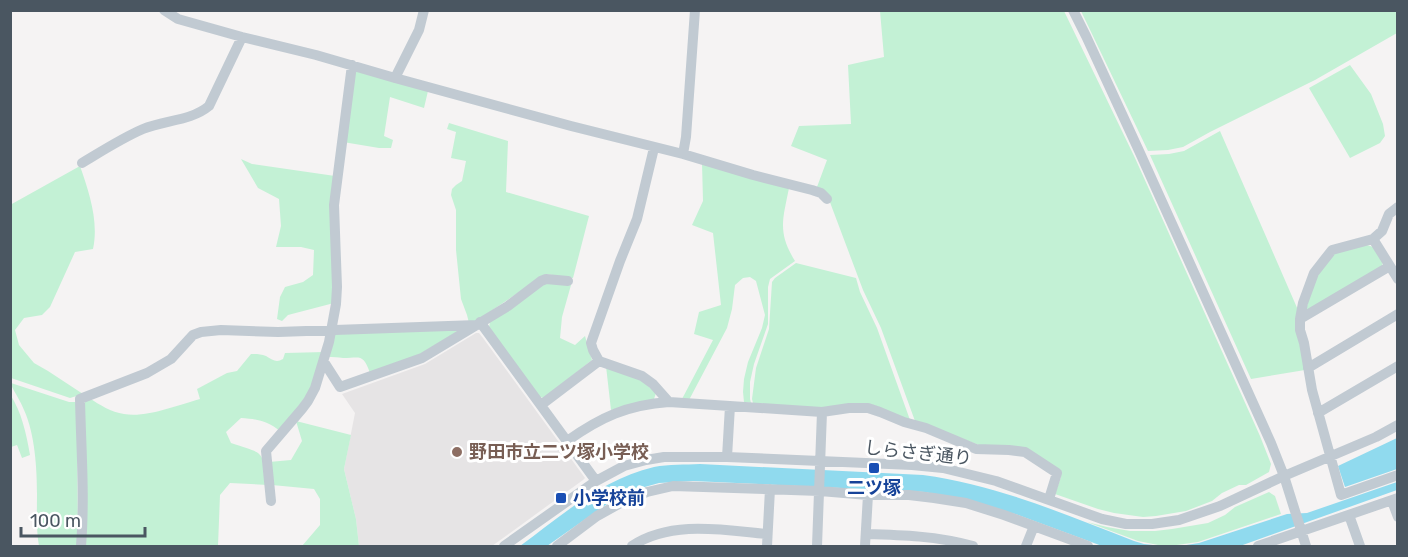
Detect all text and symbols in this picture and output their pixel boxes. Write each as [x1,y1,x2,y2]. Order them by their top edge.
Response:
street label: しらさぎ通り [863,436,973,470]
place label: 野田市立二ツ塚小学校 [469,441,649,463]
marker: 野田市立二ツ塚小学校 [450,445,464,459]
marker: 二ツ塚 [867,461,881,475]
place label: 二ツ塚 [847,477,901,499]
place label: 小学校前 [573,487,645,509]
marker: 小学校前 [554,491,568,505]
scale bar [21,500,146,538]
text: 100 m [30,510,81,532]

